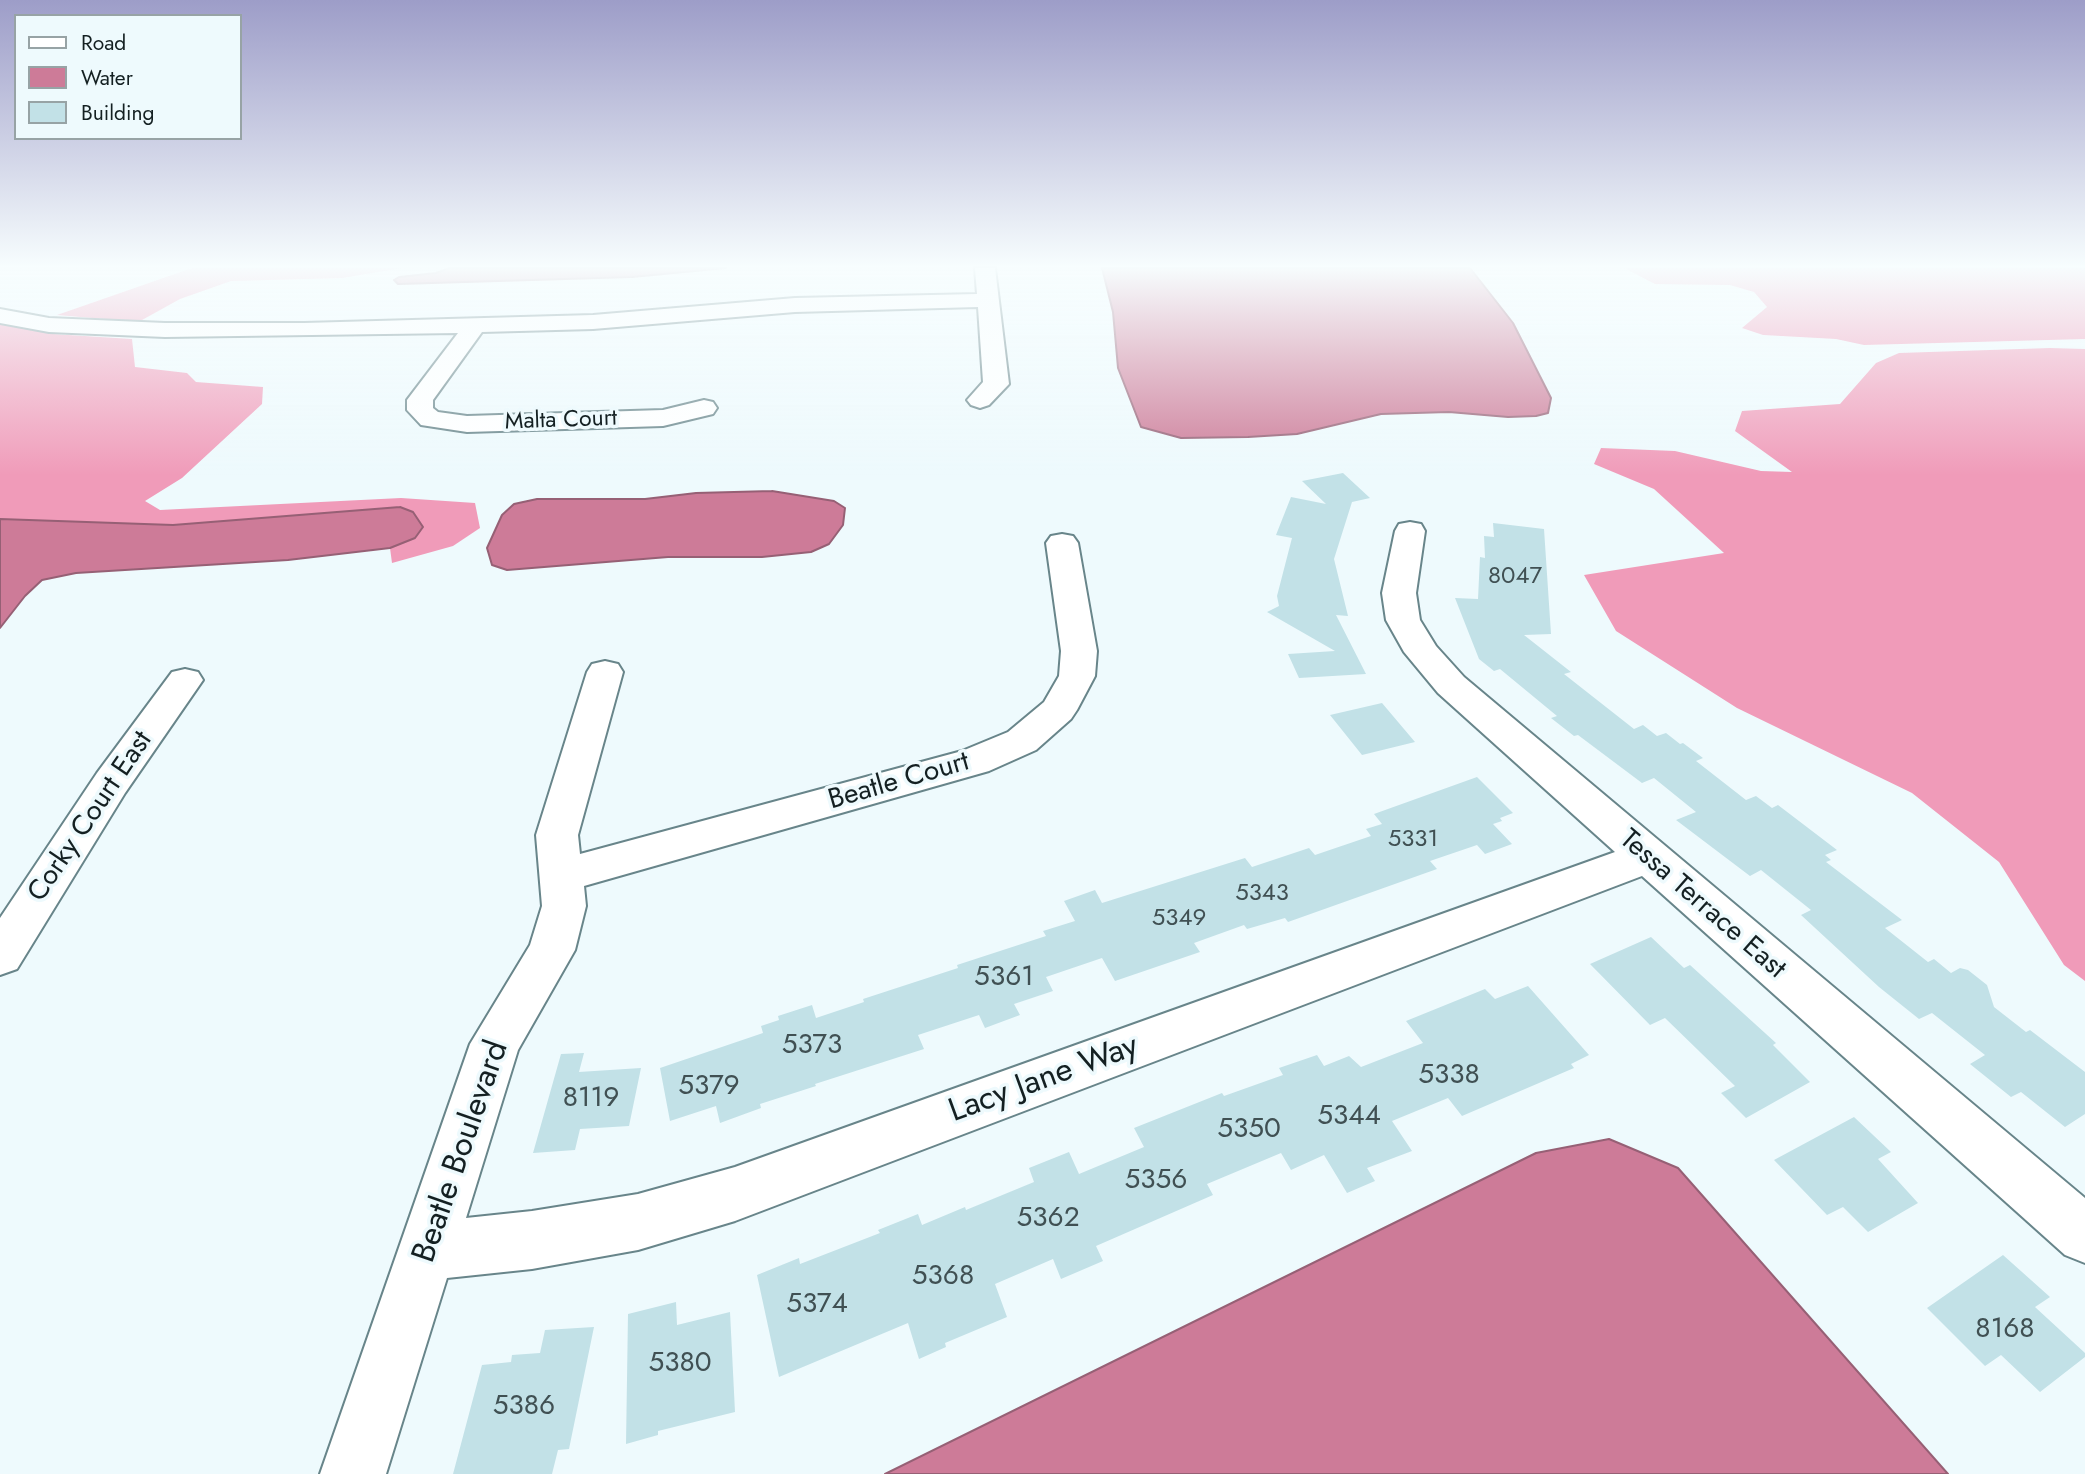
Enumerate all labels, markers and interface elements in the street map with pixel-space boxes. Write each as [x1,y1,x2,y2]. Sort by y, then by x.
legend [14,14,242,140]
text: Road [81,28,126,58]
text: Water [81,63,133,93]
text: Building [81,98,154,128]
street label: Malta Court [504,405,618,437]
house number: 8047 [1488,563,1542,591]
street label: Corky Court East [22,725,160,909]
street label: Beatle Court [825,746,973,818]
street label: Tessa Terrace East [1612,824,1792,986]
house number: 5331 [1388,826,1438,854]
house number: 5343 [1235,880,1289,908]
house number: 5349 [1152,905,1206,933]
house number: 5361 [974,961,1034,995]
street label: Lacy Jane Way [944,1027,1144,1133]
house number: 5373 [782,1029,842,1063]
street label: Beatle Boulevard [406,1036,518,1268]
house number: 5338 [1418,1059,1480,1093]
house number: 5379 [678,1070,740,1104]
house number: 8119 [563,1082,619,1116]
house number: 5344 [1317,1100,1381,1134]
house number: 5350 [1217,1113,1281,1147]
house number: 5356 [1125,1164,1187,1198]
house number: 5362 [1016,1202,1080,1236]
house number: 5368 [912,1260,974,1294]
house number: 5374 [786,1288,848,1322]
house number: 8168 [1975,1313,2035,1347]
house number: 5380 [648,1347,712,1381]
house number: 5386 [493,1390,555,1424]

